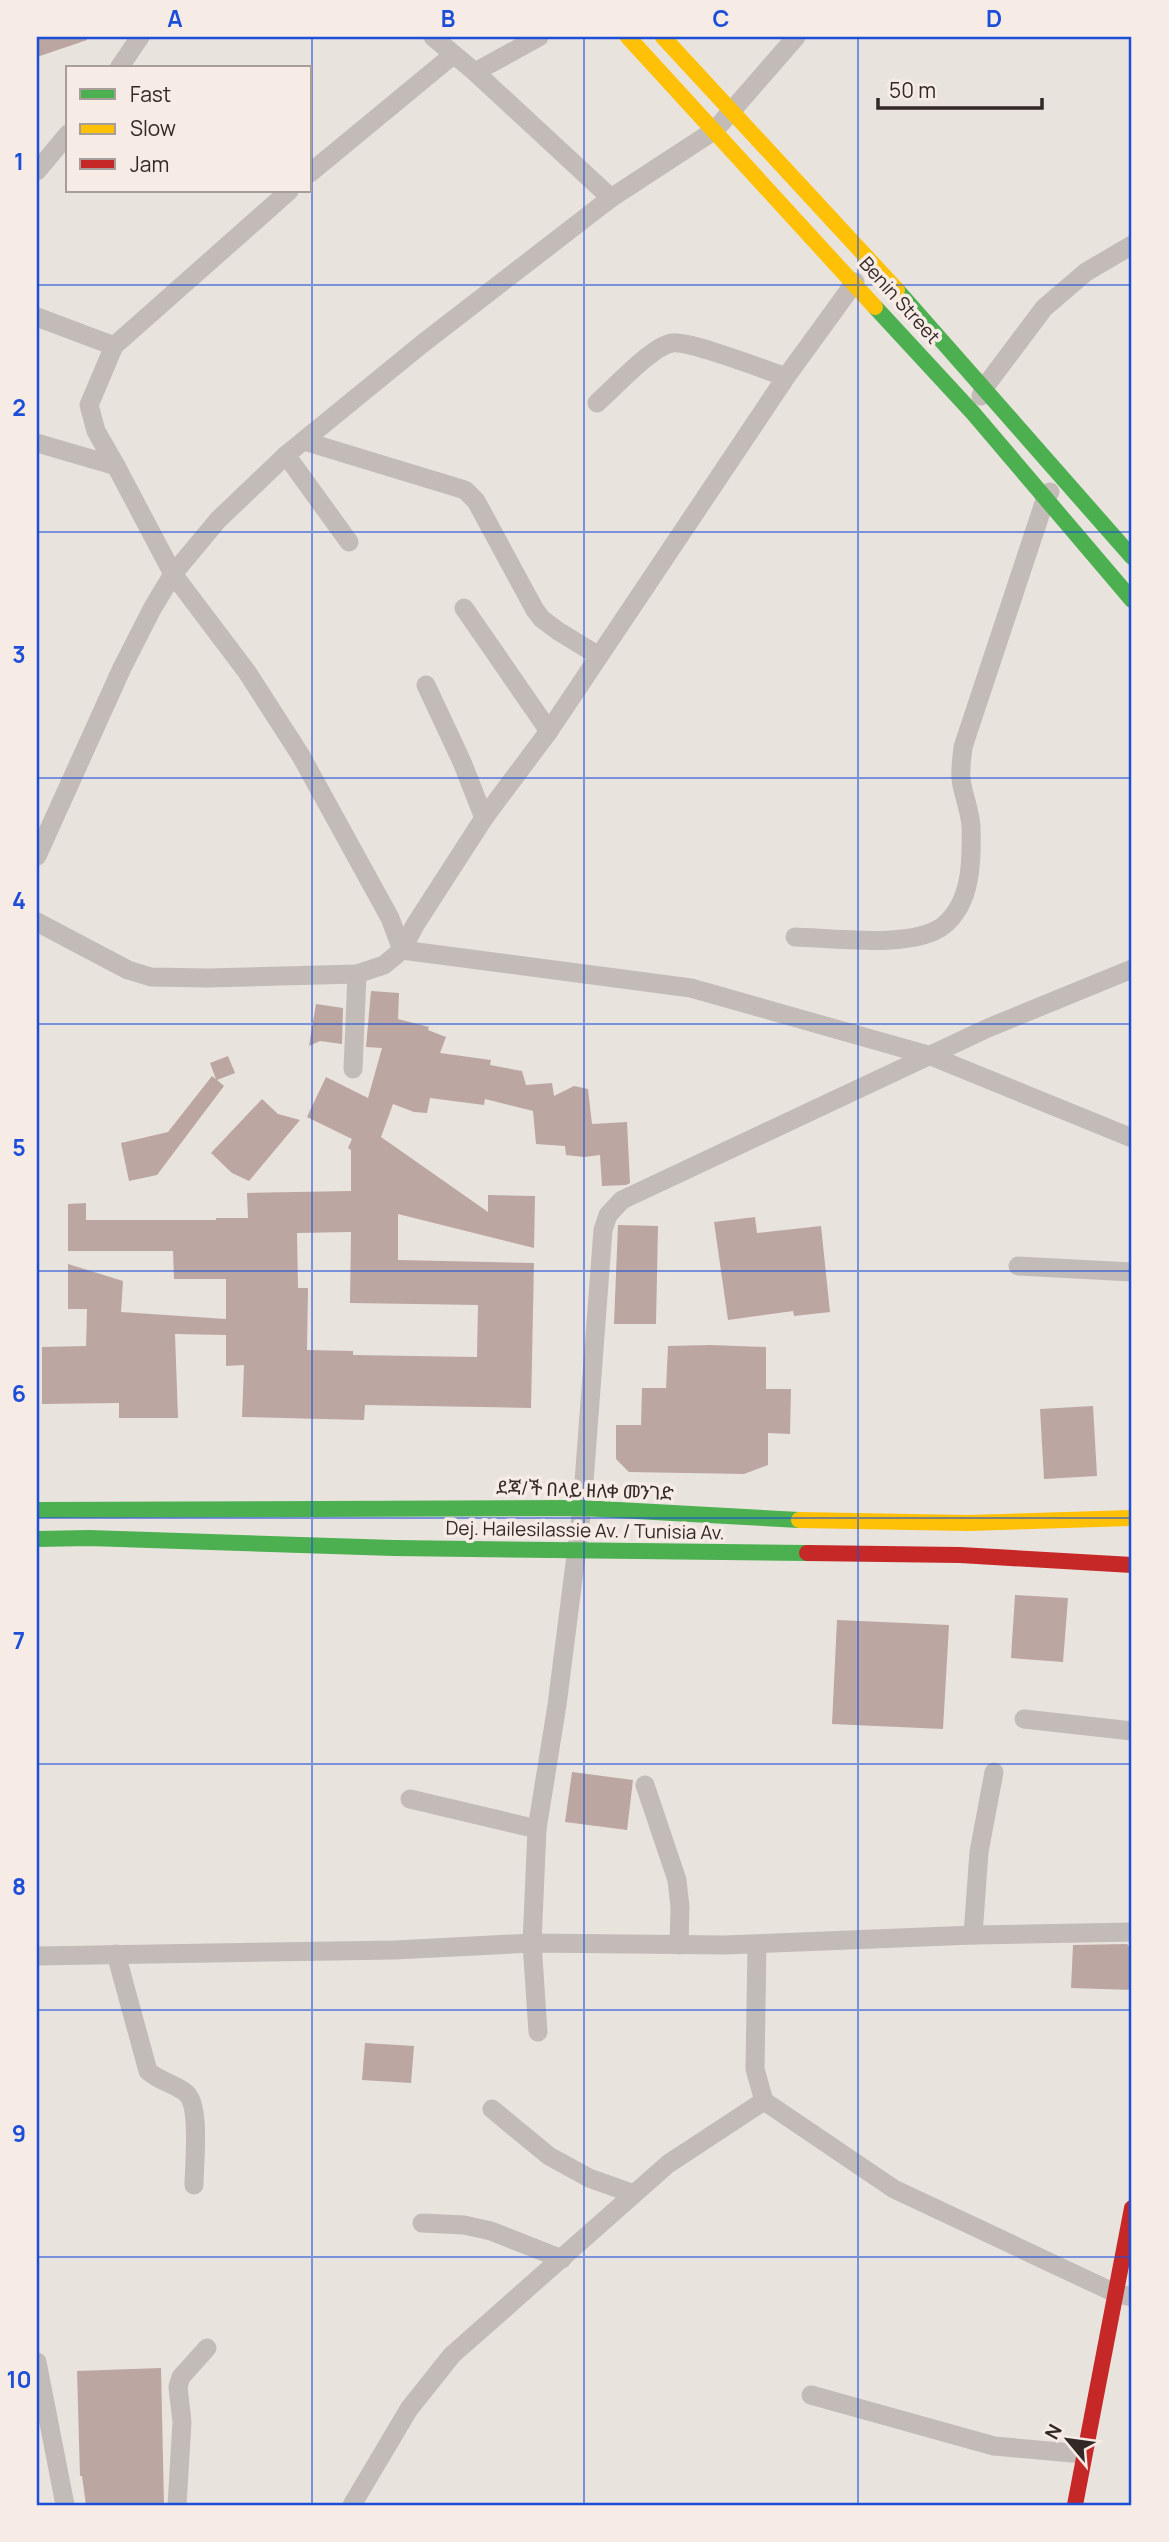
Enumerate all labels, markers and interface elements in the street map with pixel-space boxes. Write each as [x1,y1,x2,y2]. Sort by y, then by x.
text: A [167,2,183,34]
text: B [441,2,455,34]
text: C [713,2,730,34]
text: D [986,2,1002,34]
legend [66,66,312,192]
scale bar [878,66,1043,110]
text: 50 m [889,76,936,104]
text: Fast [130,80,171,108]
text: Slow [130,114,176,142]
text: 1 [14,145,24,177]
text: Jam [130,150,169,178]
street label: Benin Street [854,251,946,349]
text: 2 [12,391,26,423]
text: 3 [12,638,26,670]
text: 4 [12,884,26,916]
text: 5 [12,1131,26,1163]
text: 6 [12,1377,26,1409]
street label: ደጃ/ች በላይ ዘለቀ መንገድ [496,1474,675,1506]
street label: Dej. Hailesilassie Av. / Tunisia Av. [445,1515,725,1545]
text: 7 [13,1624,25,1656]
text: 8 [12,1870,26,1902]
text: 9 [12,2117,26,2149]
text: 10 [6,2363,32,2395]
north arrow [1032,2406,1102,2476]
text: N [1038,2419,1068,2444]

